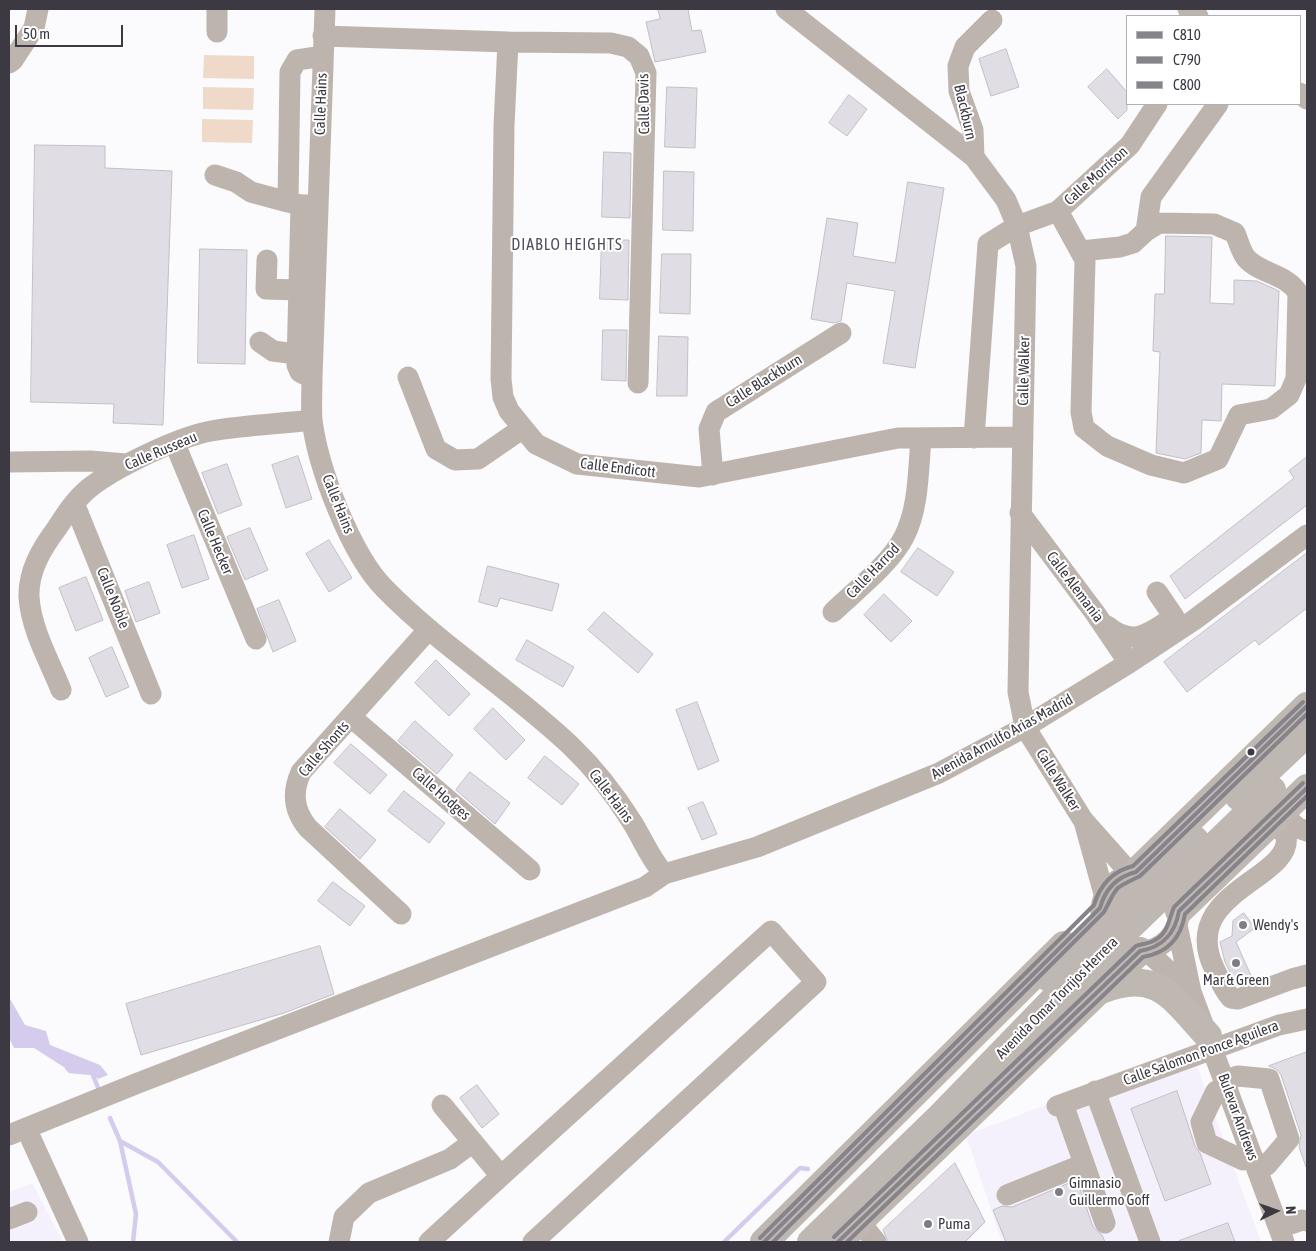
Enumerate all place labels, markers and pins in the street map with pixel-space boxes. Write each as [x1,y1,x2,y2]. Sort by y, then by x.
unlabelled marker [1246,747,1256,757]
place label: Wendy's [1253,916,1299,934]
marker: Wendy's [1237,919,1249,931]
marker: Mar & Green [1230,957,1242,969]
place label: Mar & Green [1203,971,1269,989]
place label: Gimnasio Guillermo Goff [1069,1174,1150,1209]
marker: Gimnasio Guillermo Goff [1053,1186,1065,1198]
place label: Puma [938,1215,970,1233]
marker: Puma [922,1218,934,1230]

